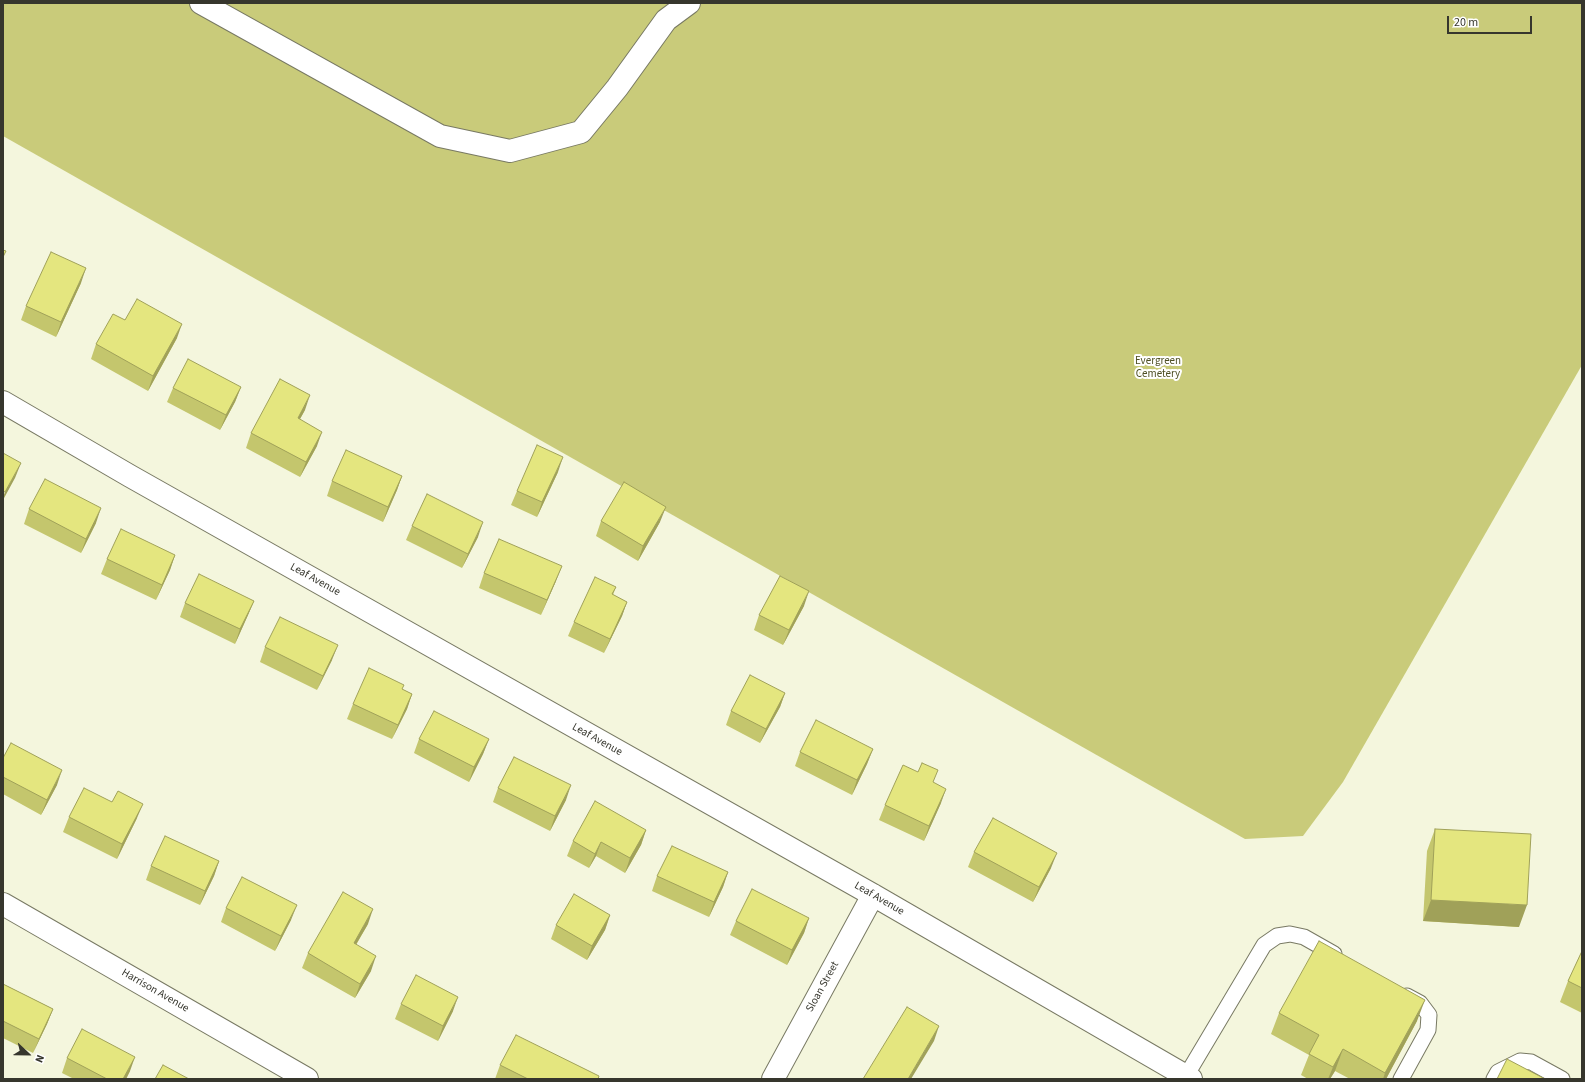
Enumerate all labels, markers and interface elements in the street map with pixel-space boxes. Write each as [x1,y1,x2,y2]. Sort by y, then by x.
scale bar [1449,8,1534,34]
text: 20 m [1454,14,1478,31]
park label: Evergreen Cemetery [1135,355,1181,381]
street label: Leaf Avenue [288,561,342,599]
street label: Leaf Avenue [570,721,624,759]
street label: Leaf Avenue [852,879,906,919]
street label: Sloan Street [804,959,842,1015]
street label: Harrison Avenue [119,966,191,1016]
north arrow [8,1034,48,1074]
text: N [31,1052,48,1065]

